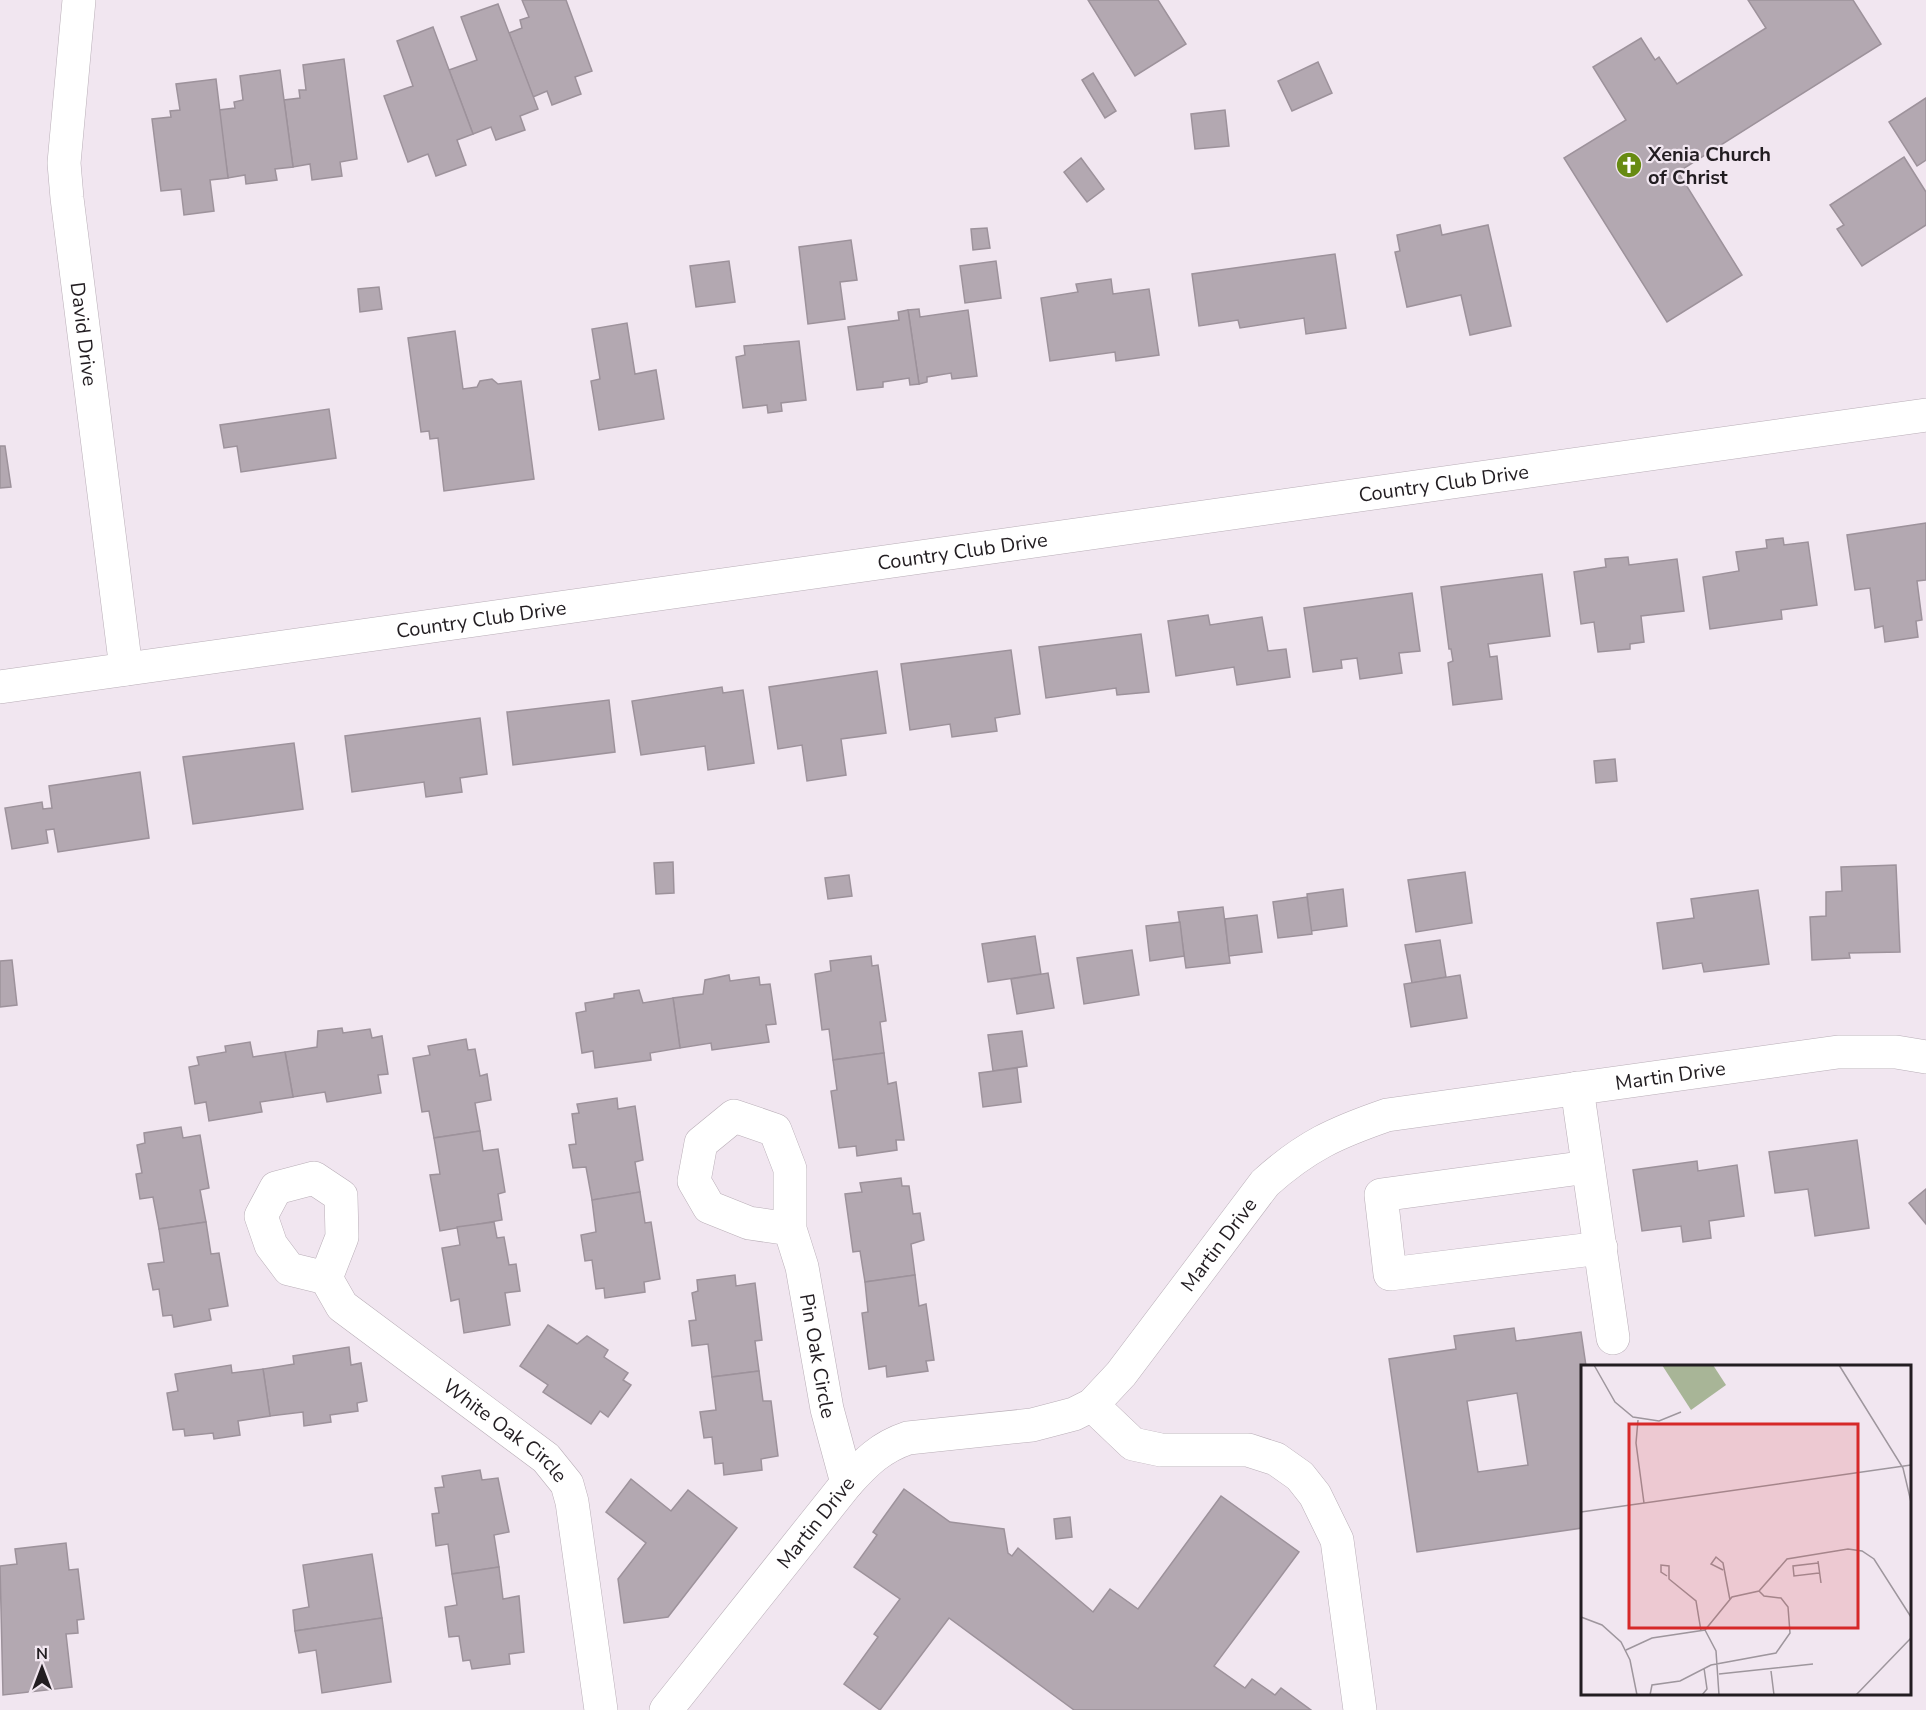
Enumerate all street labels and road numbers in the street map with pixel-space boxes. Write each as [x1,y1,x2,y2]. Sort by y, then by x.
street label: David Drive [64,281,103,388]
street label: Country Club Drive [1357,458,1531,509]
street label: Country Club Drive [876,526,1049,577]
street label: Country Club Drive [394,594,568,645]
street label: Martin Drive [1614,1055,1727,1097]
street label: Martin Drive [1175,1192,1263,1297]
street label: Pin Oak Circle [793,1292,842,1421]
street label: White Oak Circle [437,1373,573,1488]
street label: Martin Drive [771,1471,861,1574]

